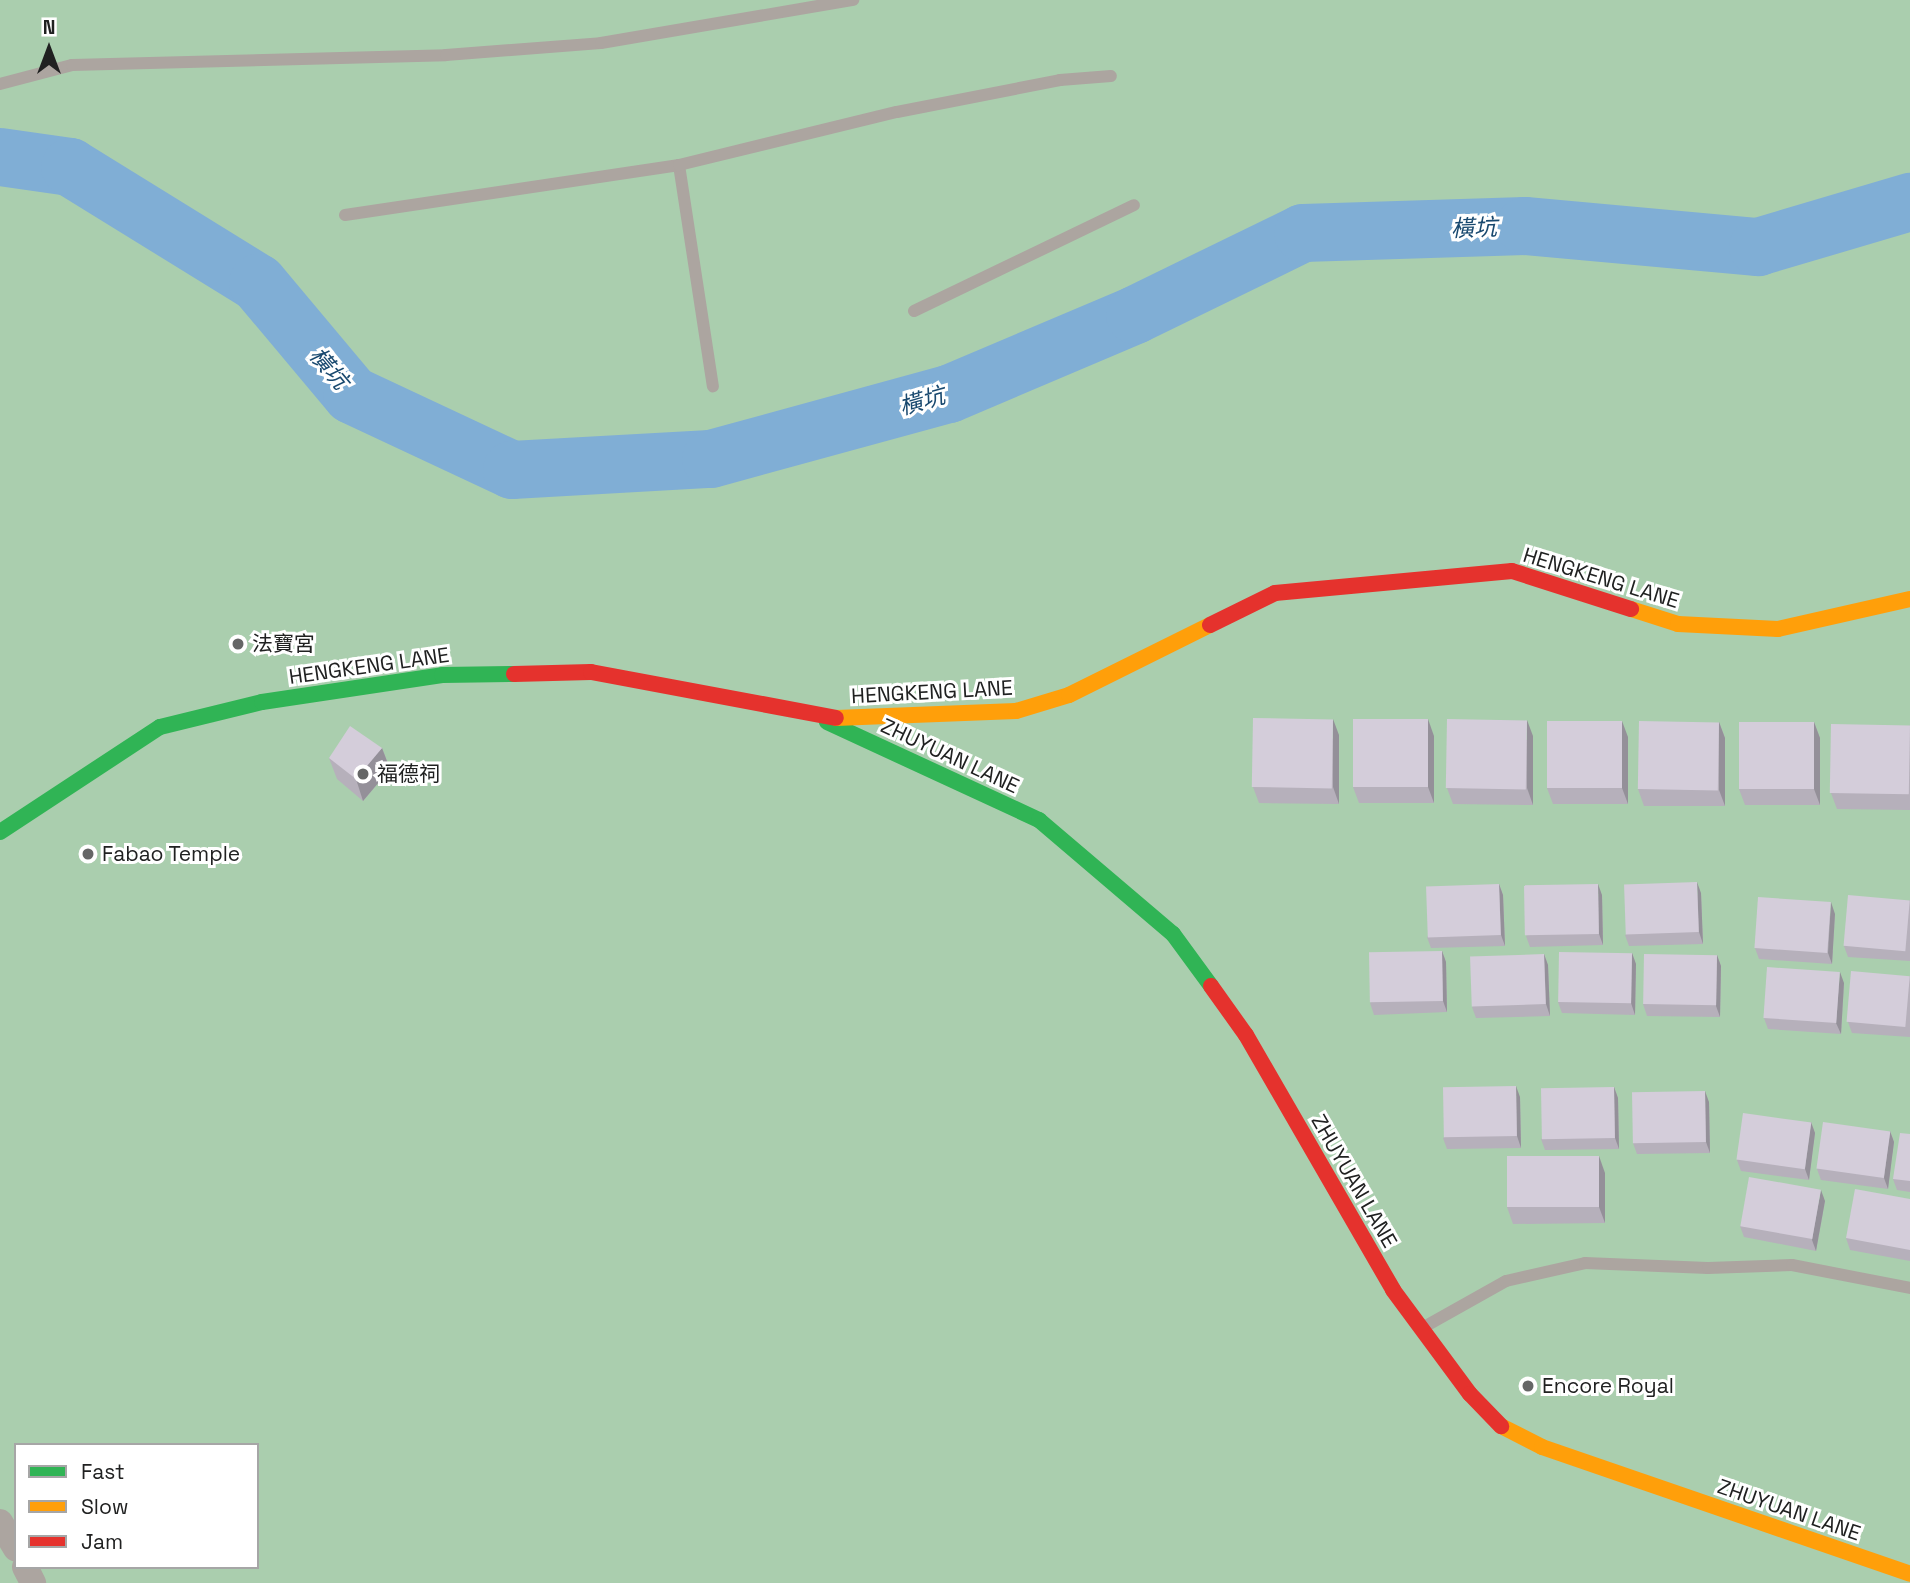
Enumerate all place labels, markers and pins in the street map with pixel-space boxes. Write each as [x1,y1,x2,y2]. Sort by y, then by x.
place label: 法寶宮 [252,631,315,657]
marker: 法寶宮 [230,636,246,652]
place label: 福德祠 [377,761,440,787]
marker: 福德祠 [355,766,371,782]
place label: Fabao Temple [102,841,241,867]
marker: Fabao Temple [80,846,96,862]
place label: Encore Royal [1542,1373,1674,1399]
marker: Encore Royal [1520,1378,1536,1394]

